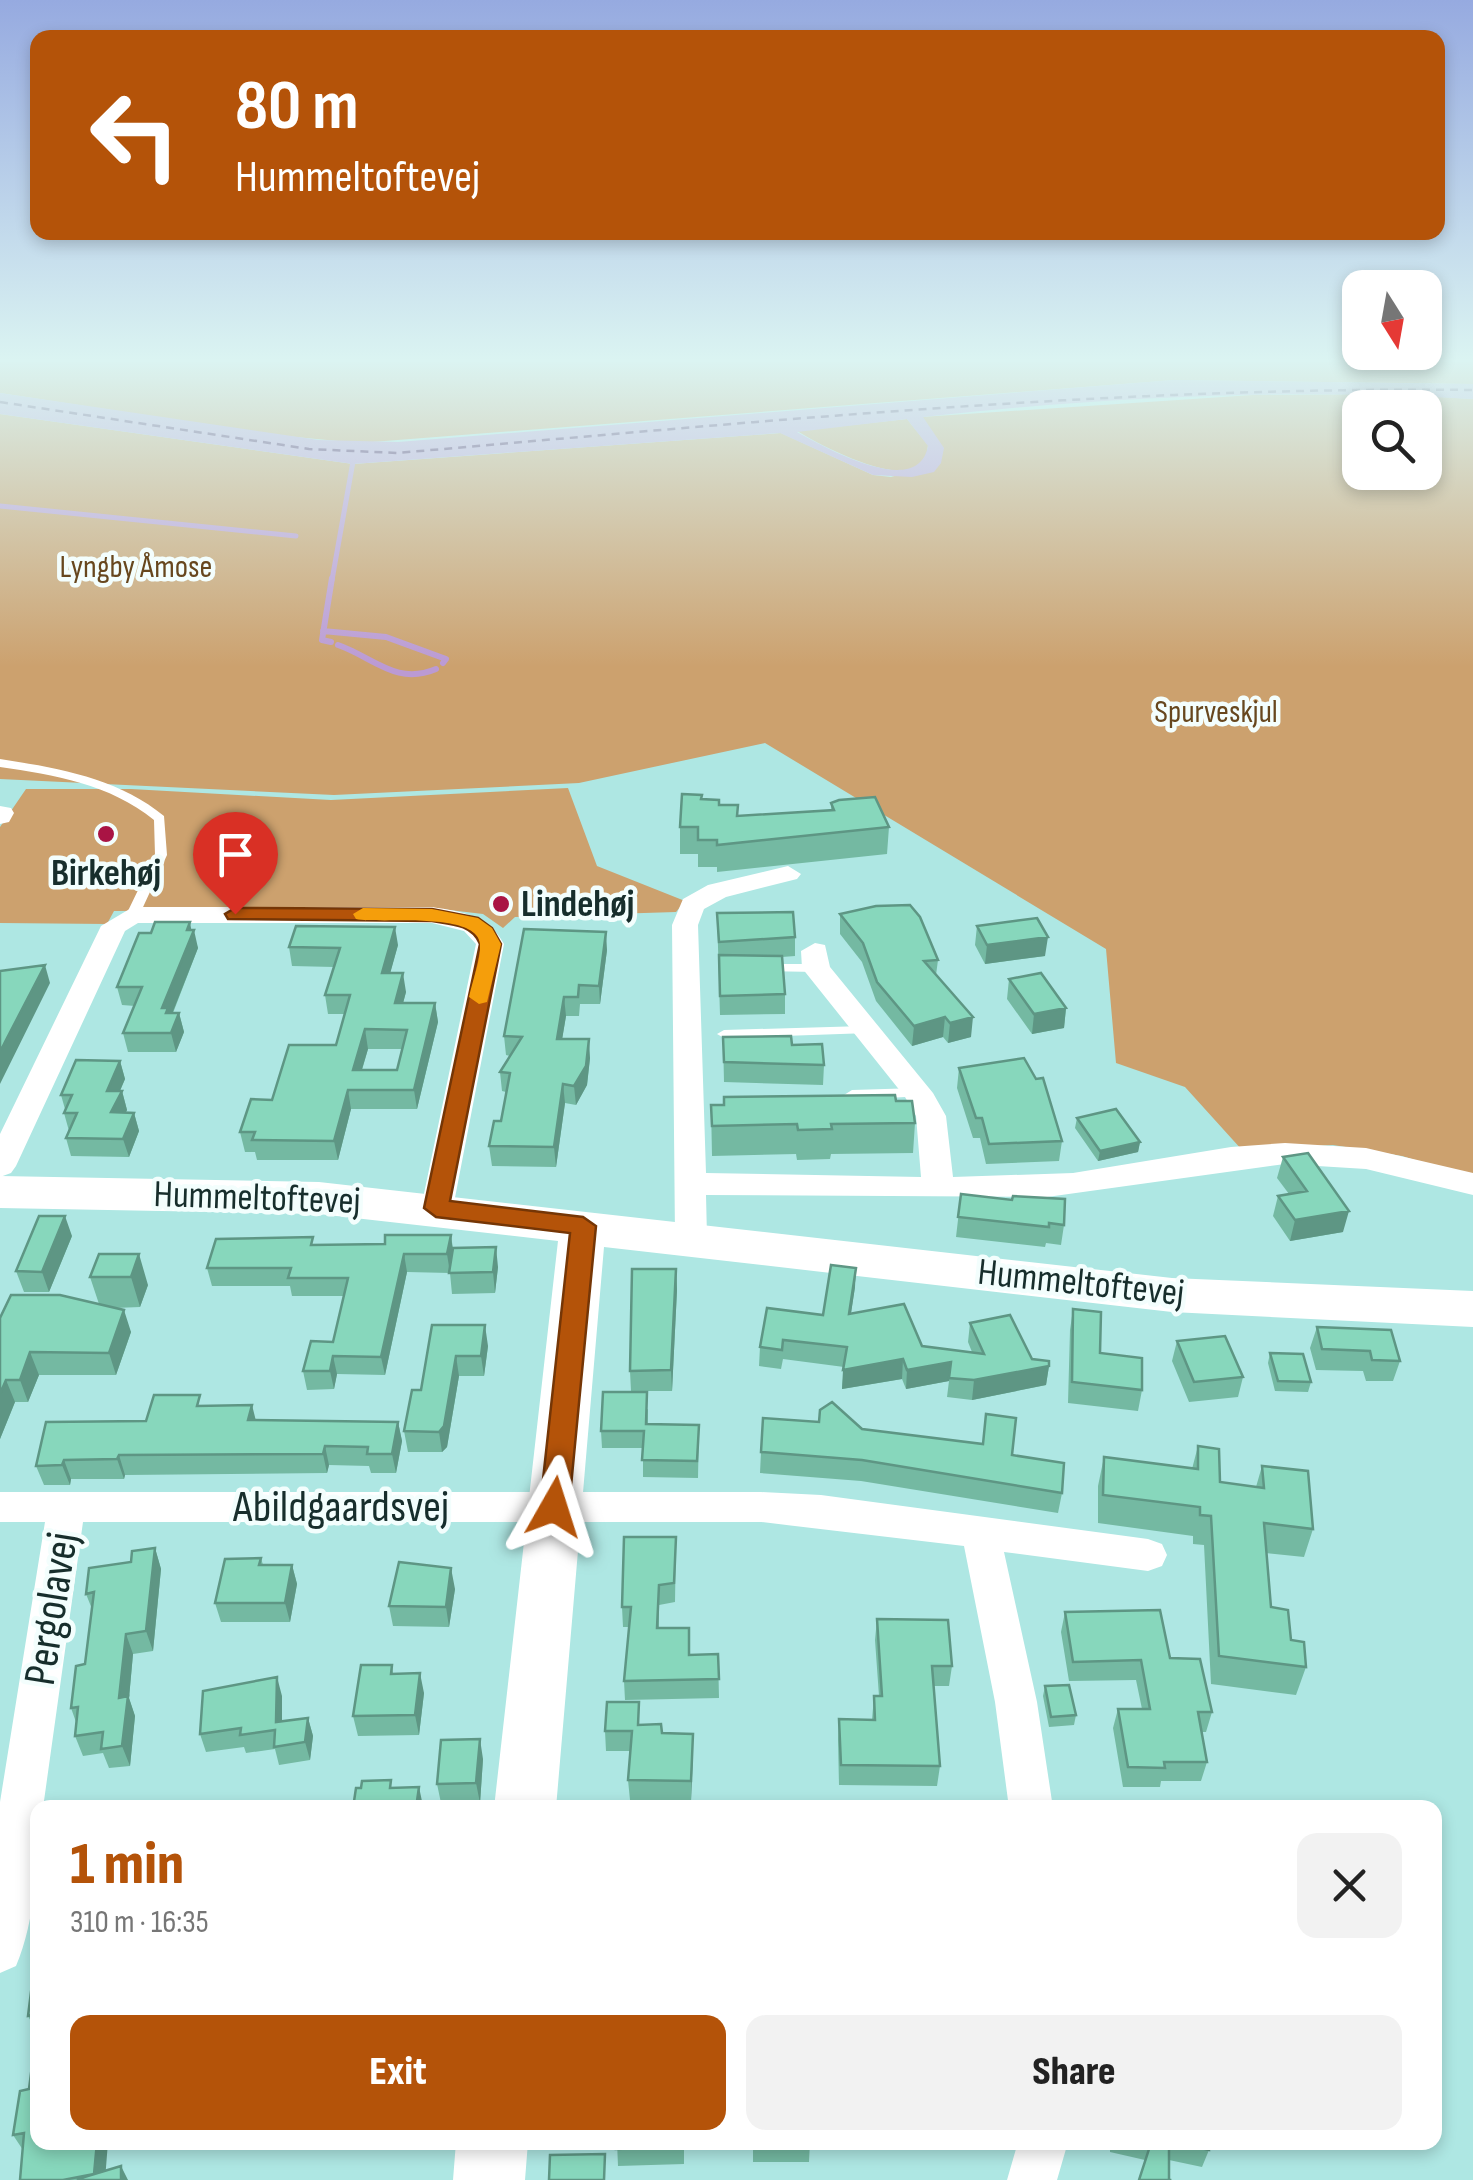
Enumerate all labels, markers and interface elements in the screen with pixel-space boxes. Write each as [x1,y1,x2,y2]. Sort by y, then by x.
text: 80 m [235,65,359,149]
icon: left [70,70,200,200]
text: Hummeltoftevej [235,150,480,205]
north arrow [1342,270,1442,370]
map controls [1342,270,1442,490]
button: search [1342,390,1442,490]
park label: Lyngby Åmose [60,548,212,587]
park label: Spurveskjul [1154,693,1278,732]
pin [193,812,278,915]
marker: Birkehøj [95,823,117,845]
icon: arrive [208,827,263,882]
place label: Birkehøj [51,851,161,896]
place label: Lindehøj [521,882,634,927]
marker: Lindehøj [490,893,512,915]
street label: Hummeltoftevej [153,1172,361,1224]
street label: Hummeltoftevej [976,1250,1186,1316]
position arrow [502,1455,606,1559]
street label: Abildgaardsvej [232,1480,449,1535]
street label: Pergolavej [13,1529,91,1689]
text: 1 min [70,1829,184,1901]
button: close [1297,1833,1402,1938]
text: 310 m · 16:35 [70,1903,209,1942]
button: Exit [70,2015,726,2130]
button: Share [746,2015,1402,2130]

